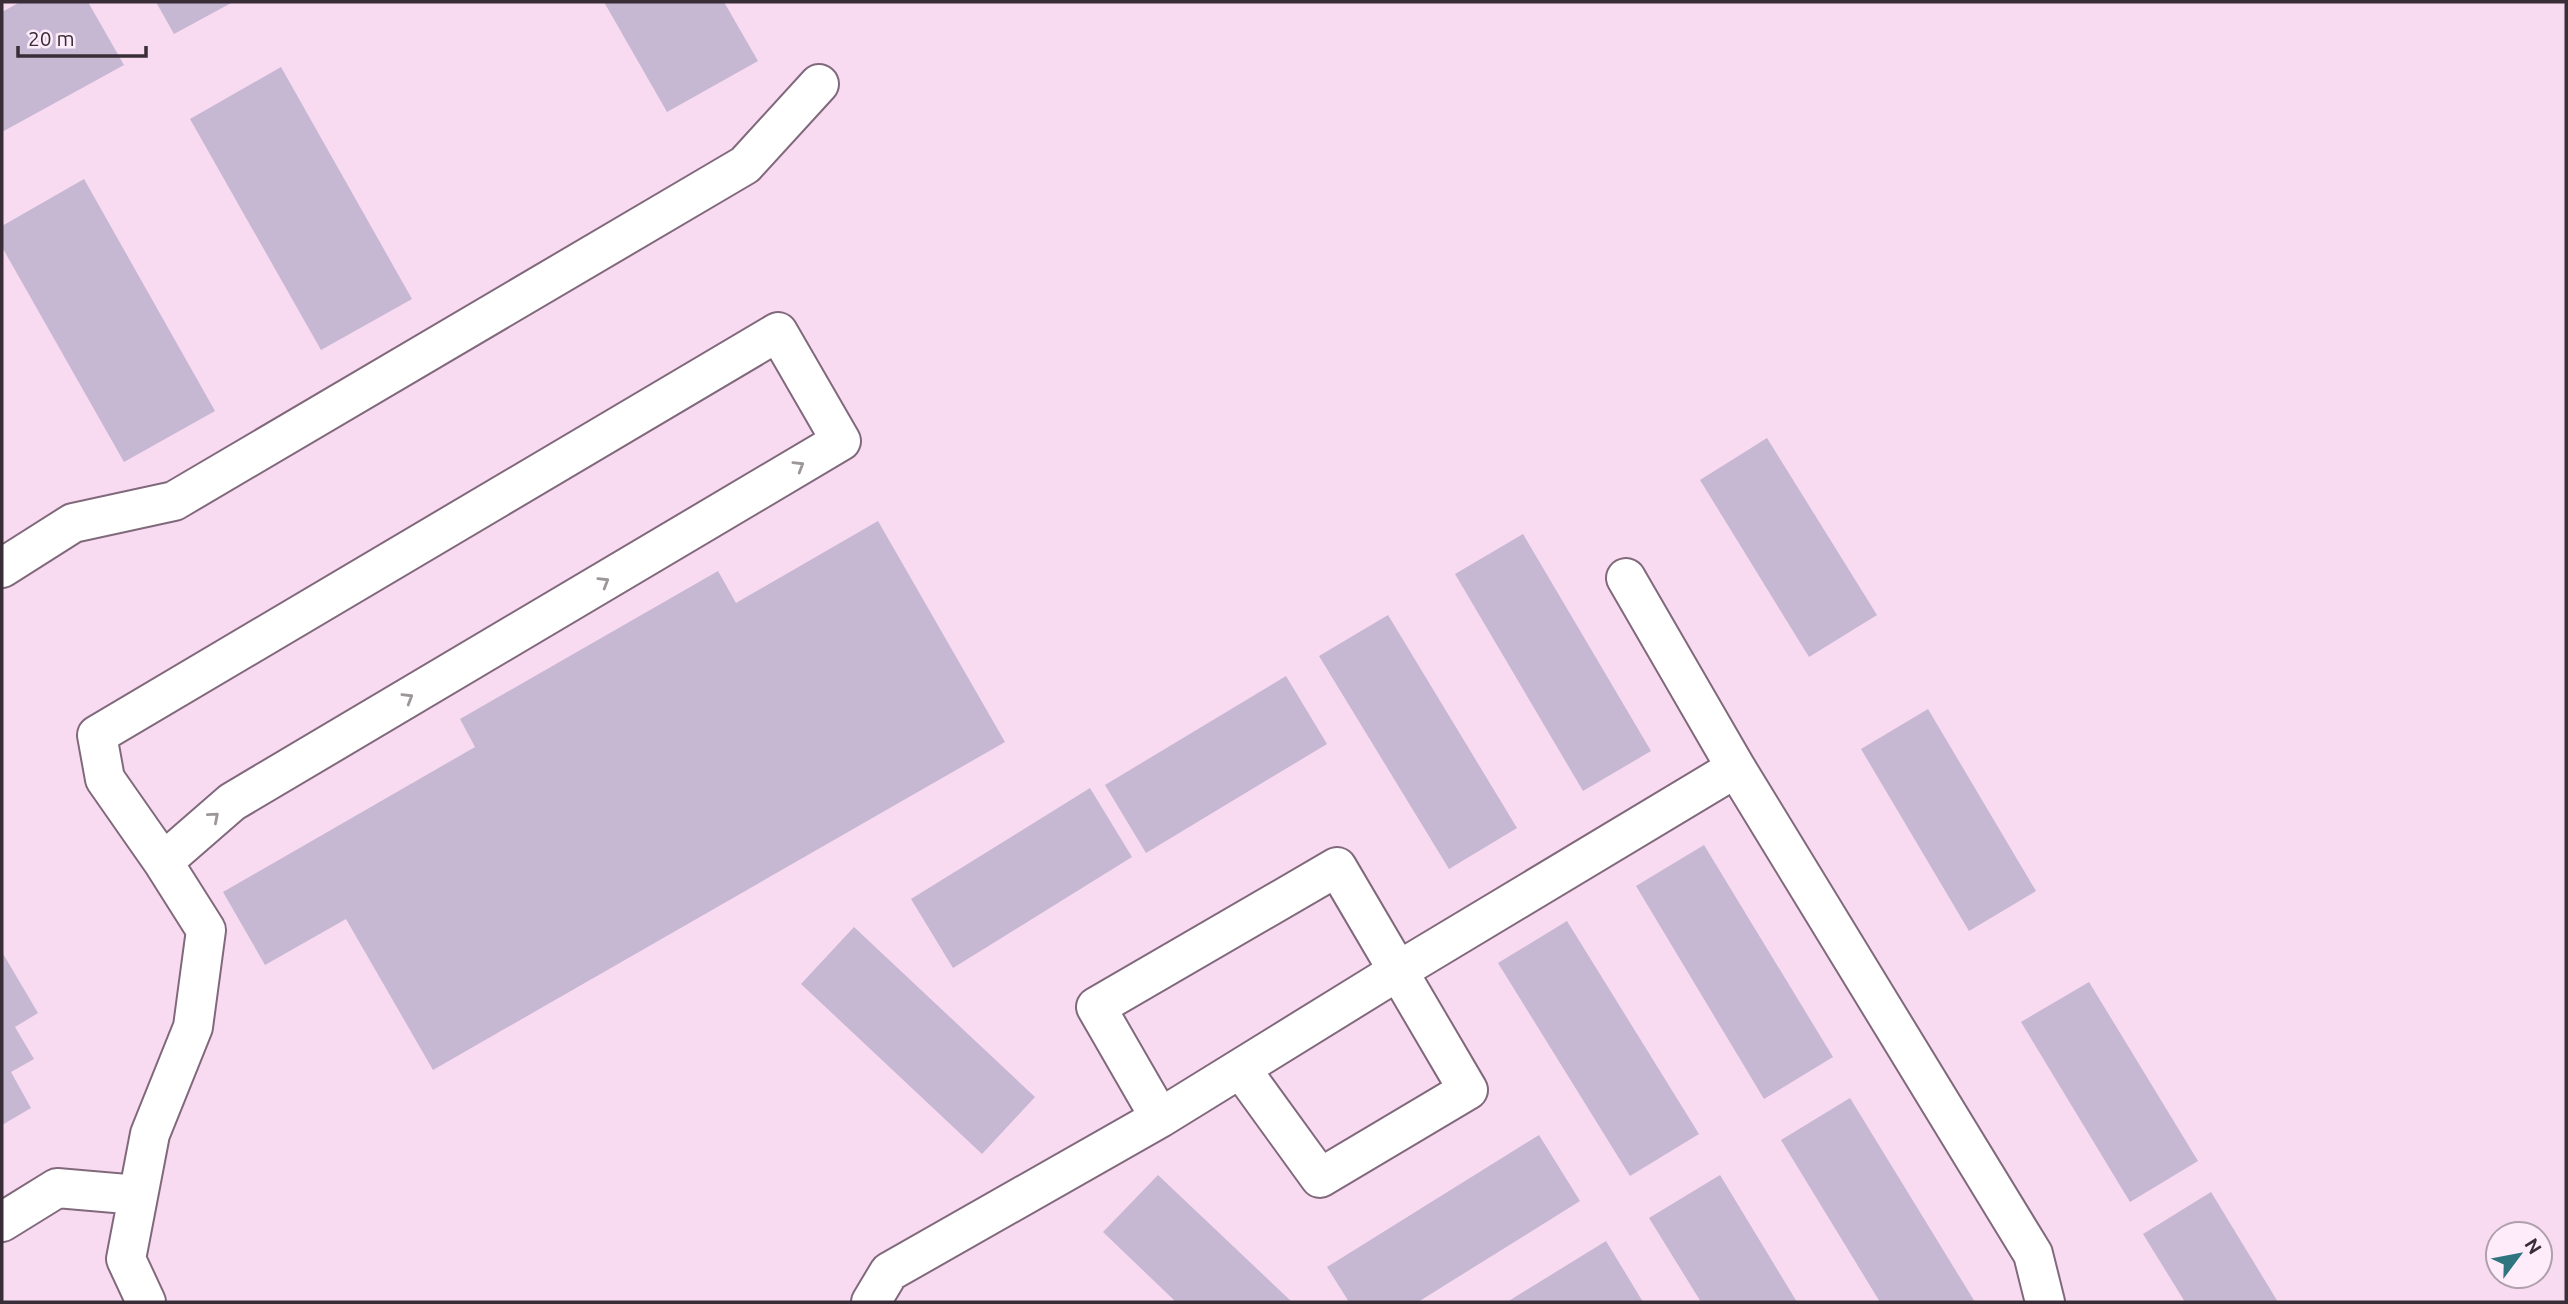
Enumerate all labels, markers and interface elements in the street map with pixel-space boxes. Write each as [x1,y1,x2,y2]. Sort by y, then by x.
scale bar [18,14,145,58]
text: 20 m [28,26,75,50]
one-way arrow [792,462,805,475]
one-way arrow [596,577,609,590]
one-way arrow [400,693,413,706]
one-way arrow [206,813,219,825]
north arrow [2484,1220,2554,1290]
text: N [2520,1234,2547,1258]

